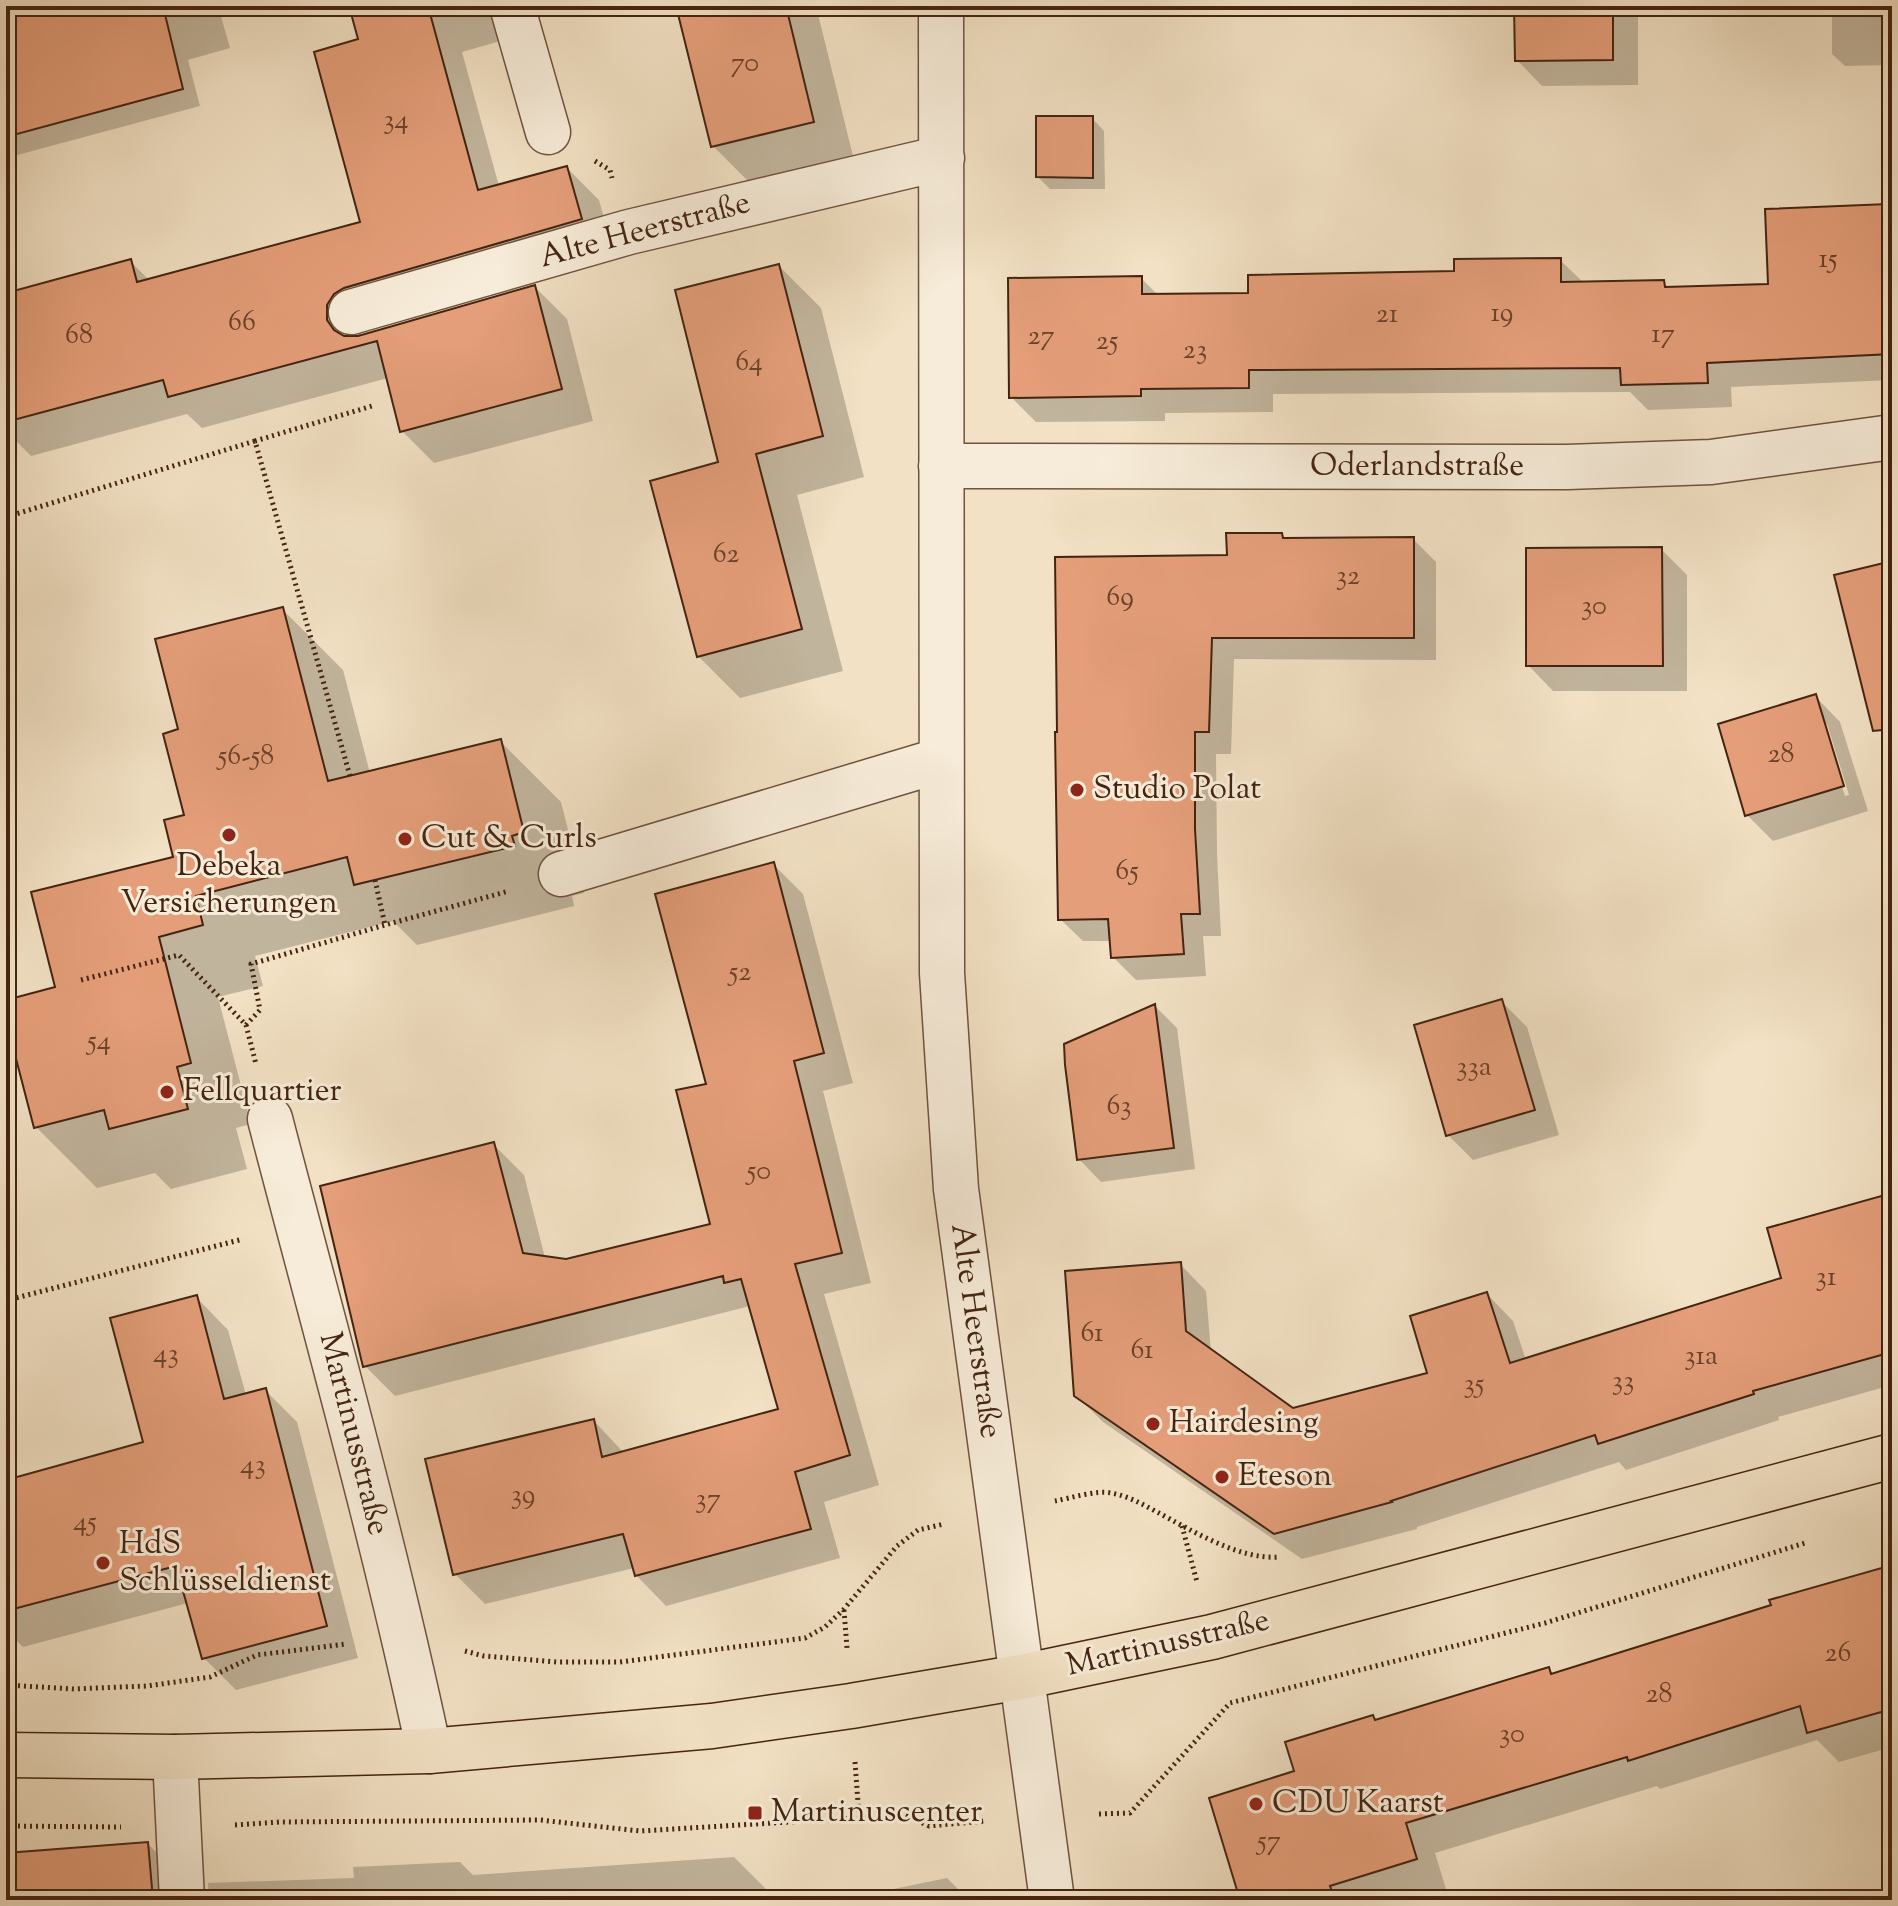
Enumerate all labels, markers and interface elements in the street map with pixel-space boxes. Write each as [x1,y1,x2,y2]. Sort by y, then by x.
house number: 70 [731,44,759,84]
house number: 34 [383,101,409,141]
street label: Alte Heerstraße [535,181,755,281]
house number: 15 [1818,240,1838,280]
house number: 19 [1491,294,1513,334]
house number: 21 [1376,295,1398,335]
house number: 66 [228,303,256,343]
house number: 17 [1651,315,1675,355]
house number: 68 [65,316,93,356]
house number: 27 [1027,317,1055,357]
house number: 25 [1096,322,1119,362]
house number: 23 [1183,331,1207,371]
house number: 64 [735,343,763,383]
street label: Oderlandstraße [1310,444,1524,490]
house number: 62 [713,535,739,575]
house number: 32 [1336,557,1360,597]
house number: 69 [1106,578,1134,618]
house number: 30 [1581,587,1607,627]
house number: 28 [1767,735,1795,775]
house number: 56-58 [216,737,274,777]
place label: Studio Polat [1093,767,1261,813]
marker: Studio Polat [1068,781,1086,799]
place label: Cut & Curls [421,816,597,862]
marker: Debeka Versicherungen [220,826,238,844]
marker: Cut & Curls [396,830,414,848]
place label: Debeka Versicherungen [120,844,338,927]
house number: 65 [1115,852,1139,892]
house number: 52 [727,953,751,993]
house number: 54 [85,1022,111,1062]
house number: 33a [1456,1048,1492,1088]
place label: Fellquartier [183,1069,342,1115]
marker: Fellquartier [158,1083,176,1101]
house number: 63 [1106,1087,1132,1127]
house number: 50 [745,1152,771,1192]
street label: Alte Heerstraße [937,1221,1013,1441]
house number: 31 [1816,1258,1836,1298]
house number: 61 [1080,1314,1104,1354]
street label: Martinusstraße [306,1328,400,1540]
house number: 61 [1130,1331,1154,1371]
house number: 43 [153,1335,179,1375]
house number: 31a [1684,1337,1718,1377]
house number: 33 [1612,1362,1634,1402]
house number: 35 [1464,1365,1485,1405]
place label: Hairdesing [1169,1401,1319,1447]
marker: Hairdesing [1144,1415,1162,1433]
house number: 43 [240,1446,266,1486]
place label: Eteson [1238,1454,1332,1500]
marker: Eteson [1213,1468,1231,1486]
house number: 39 [511,1476,535,1516]
house number: 37 [695,1480,721,1520]
house number: 45 [73,1503,97,1543]
place label: HdS Schlüsseldienst [119,1522,331,1605]
marker: HdS Schlüsseldienst [94,1554,112,1572]
street label: Martinusstraße [1062,1598,1274,1690]
house number: 26 [1824,1634,1852,1674]
house number: 28 [1645,1675,1673,1715]
house number: 30 [1499,1715,1525,1755]
place label: CDU Kaarst [1272,1781,1444,1827]
place label: Martinuscenter [771,1790,982,1836]
marker: CDU Kaarst [1247,1795,1265,1813]
marker: Martinuscenter [746,1804,764,1822]
house number: 57 [1255,1822,1281,1862]

